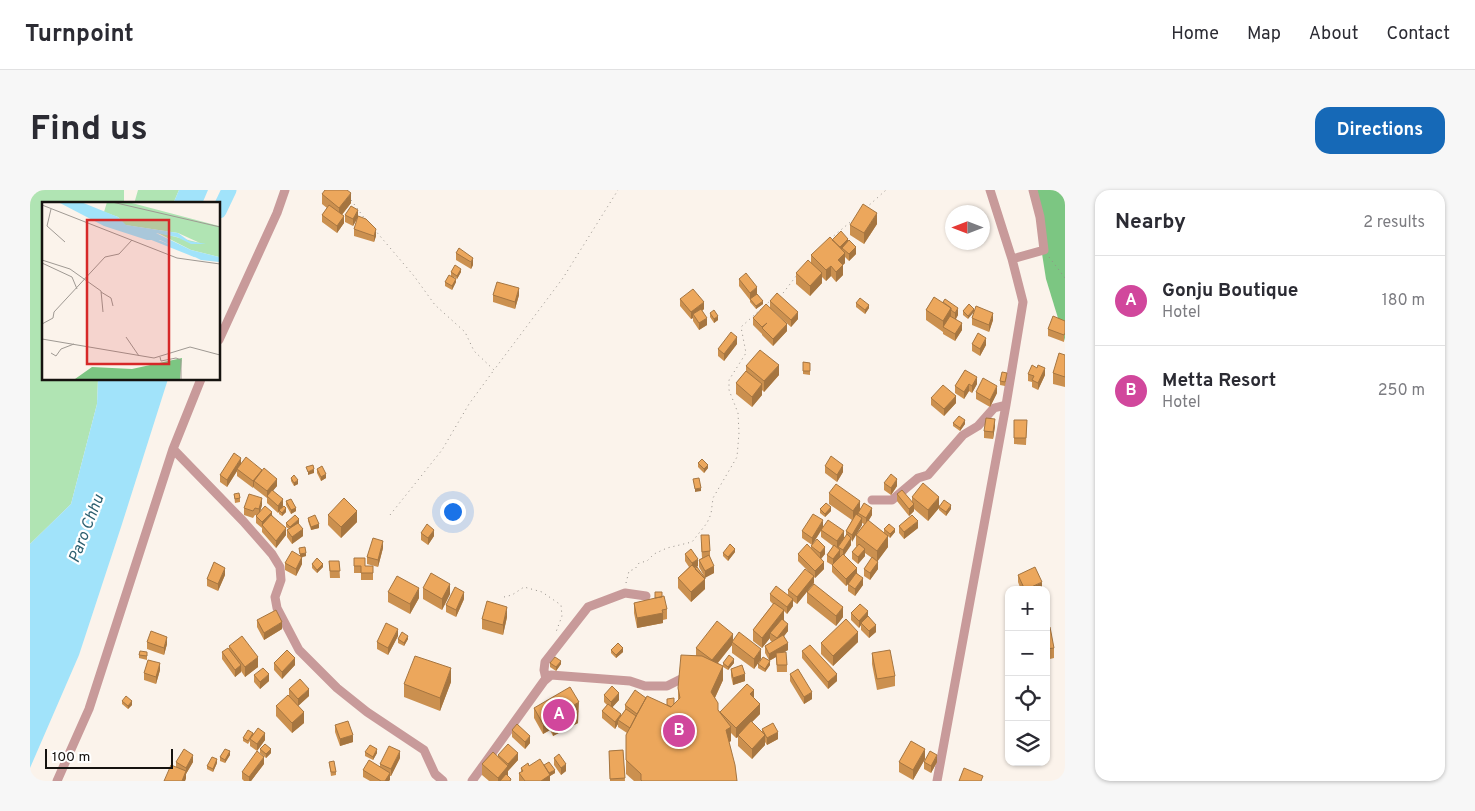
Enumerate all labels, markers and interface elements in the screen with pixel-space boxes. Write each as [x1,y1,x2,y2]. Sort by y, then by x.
text: Turnpoint [25,20,134,50]
text: Home [1171,23,1219,46]
text: Map [1247,23,1281,46]
text: About [1309,23,1358,46]
text: Contact [1386,23,1450,46]
button: Directions [1315,107,1445,154]
text: Find us [30,108,148,152]
inset map [42,202,220,380]
north arrow [945,205,990,250]
text: Nearby [1115,209,1186,236]
text: 2 results [1363,213,1425,233]
text: Gonju Boutique [1162,279,1298,303]
text: A [1125,291,1137,311]
text: 180 m [1382,291,1425,311]
text: Hotel [1162,303,1201,323]
text: Metta Resort [1162,369,1276,393]
text: B [1125,381,1137,401]
text: 250 m [1378,381,1425,401]
text: Hotel [1162,393,1201,413]
water label: Paro Chhu [65,492,109,566]
your location [440,499,466,525]
map controls [1005,586,1050,766]
button: + [1005,586,1050,631]
button: − [1005,631,1050,676]
button: locate [1005,676,1050,721]
pin: A [543,696,575,734]
pin: B [663,712,695,750]
button: layers [1005,721,1050,766]
scale bar [45,746,172,769]
text: 100 m [52,749,90,766]

